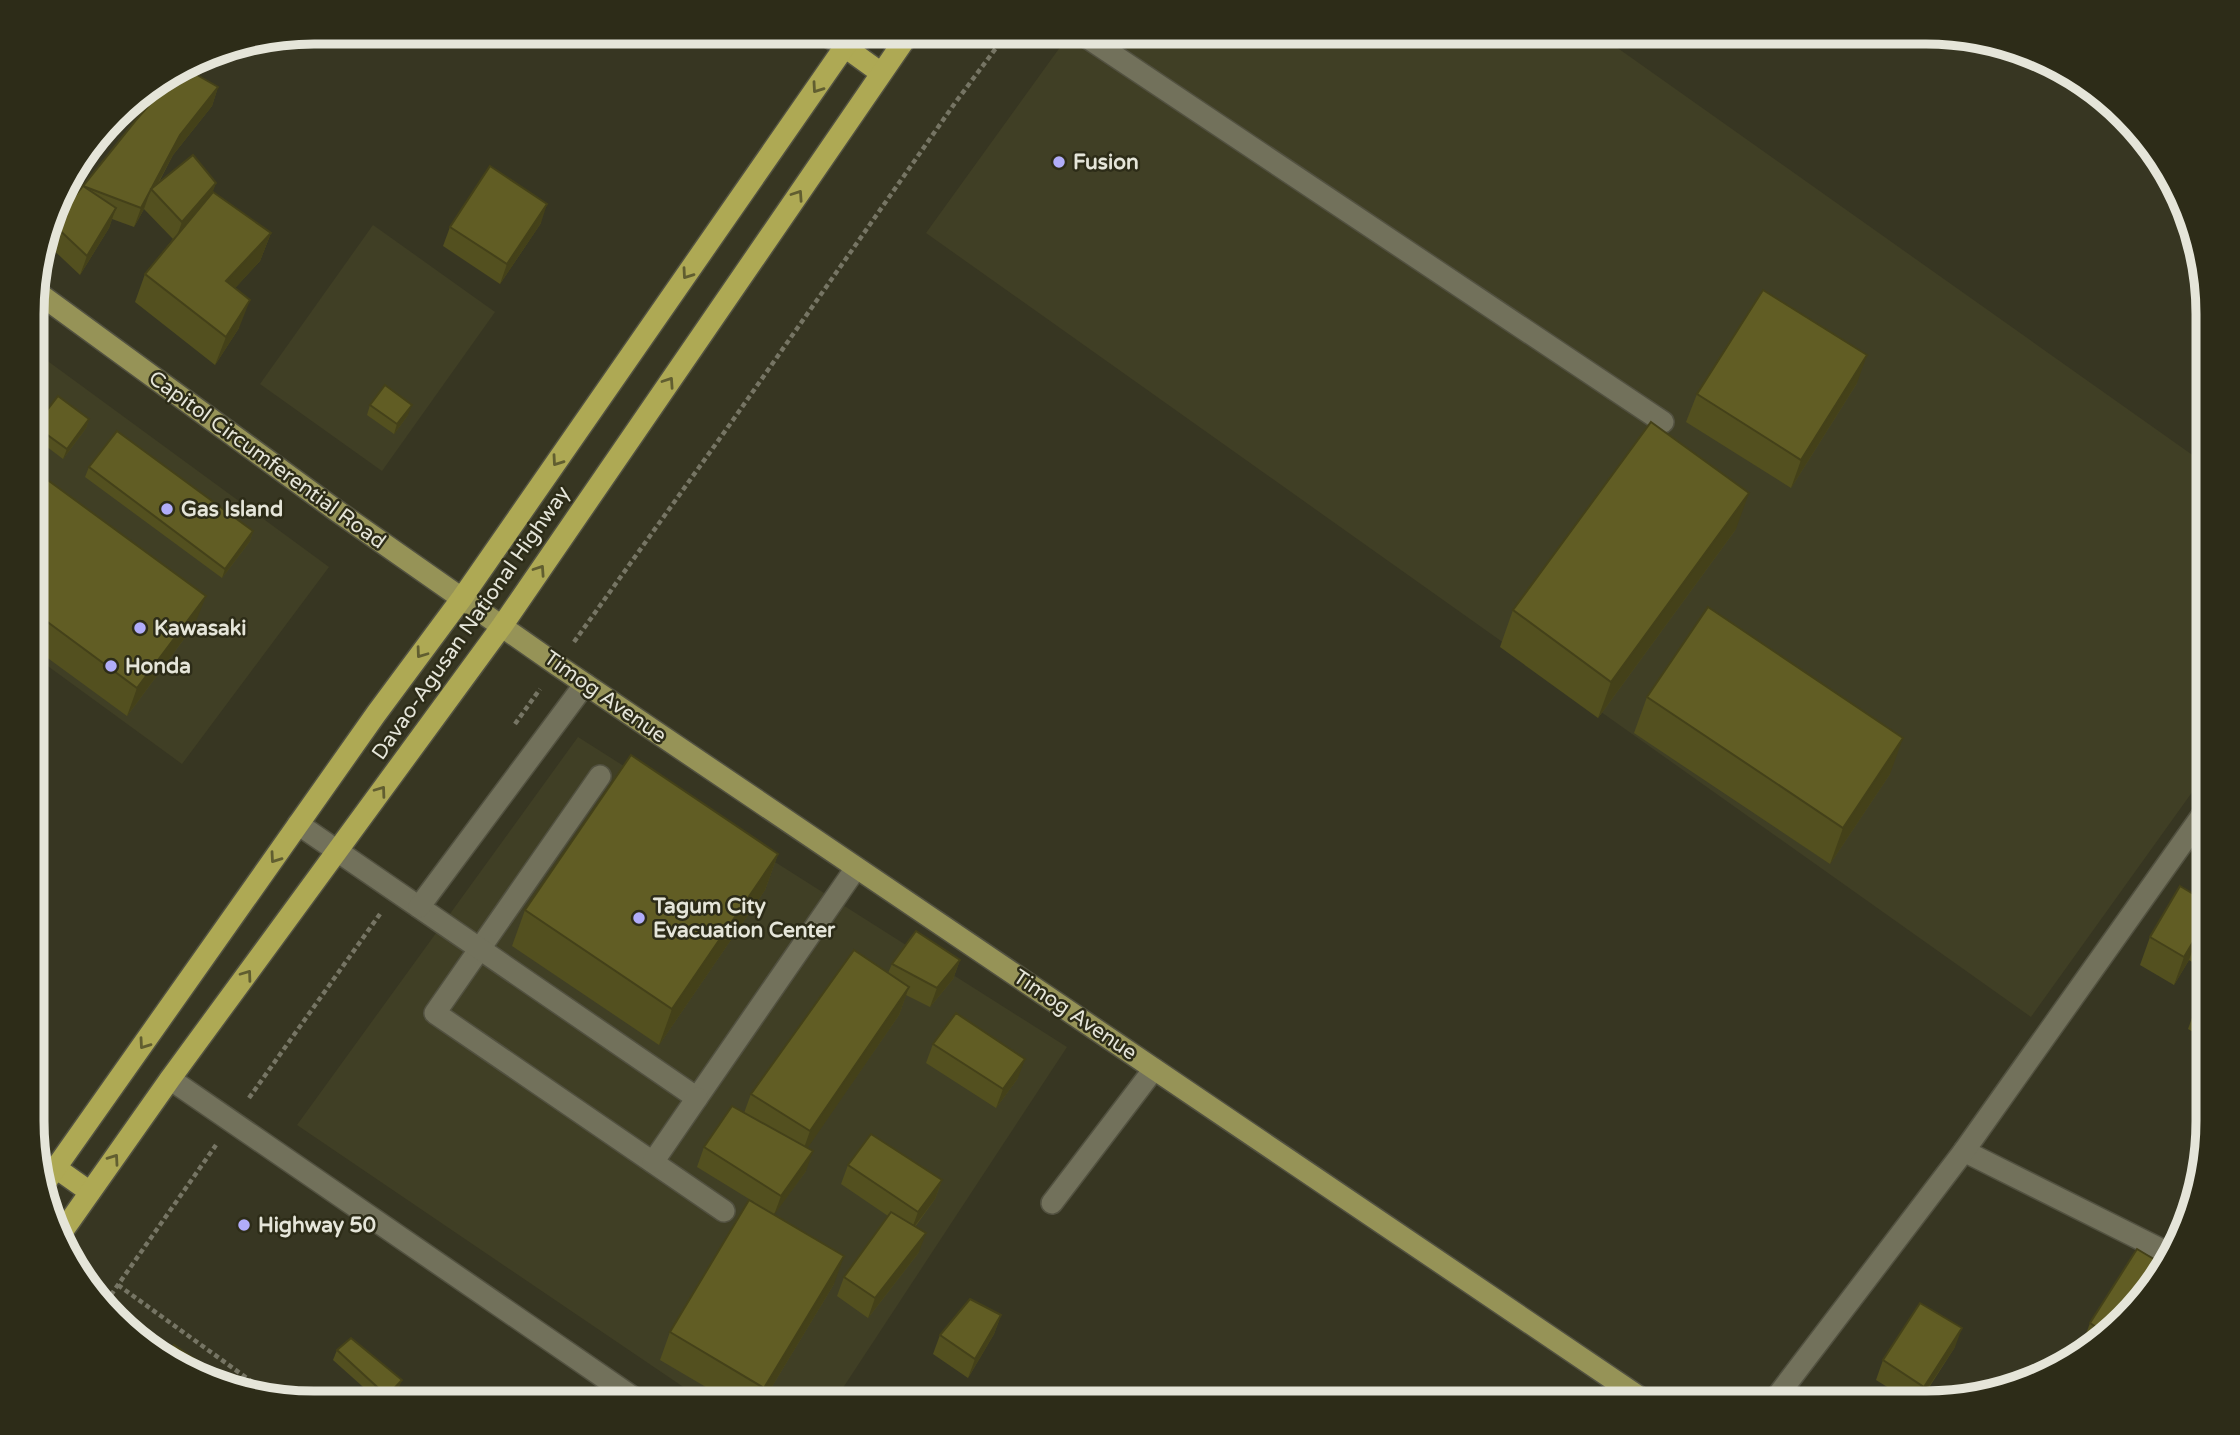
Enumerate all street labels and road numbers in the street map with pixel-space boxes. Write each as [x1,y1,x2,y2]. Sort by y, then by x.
street label: Capitol Circumferential Road [144,366,390,554]
street label: Davao-Agusan National Highway [367,481,575,765]
street label: Timog Avenue [539,646,671,749]
street label: Timog Avenue [1008,964,1142,1066]

